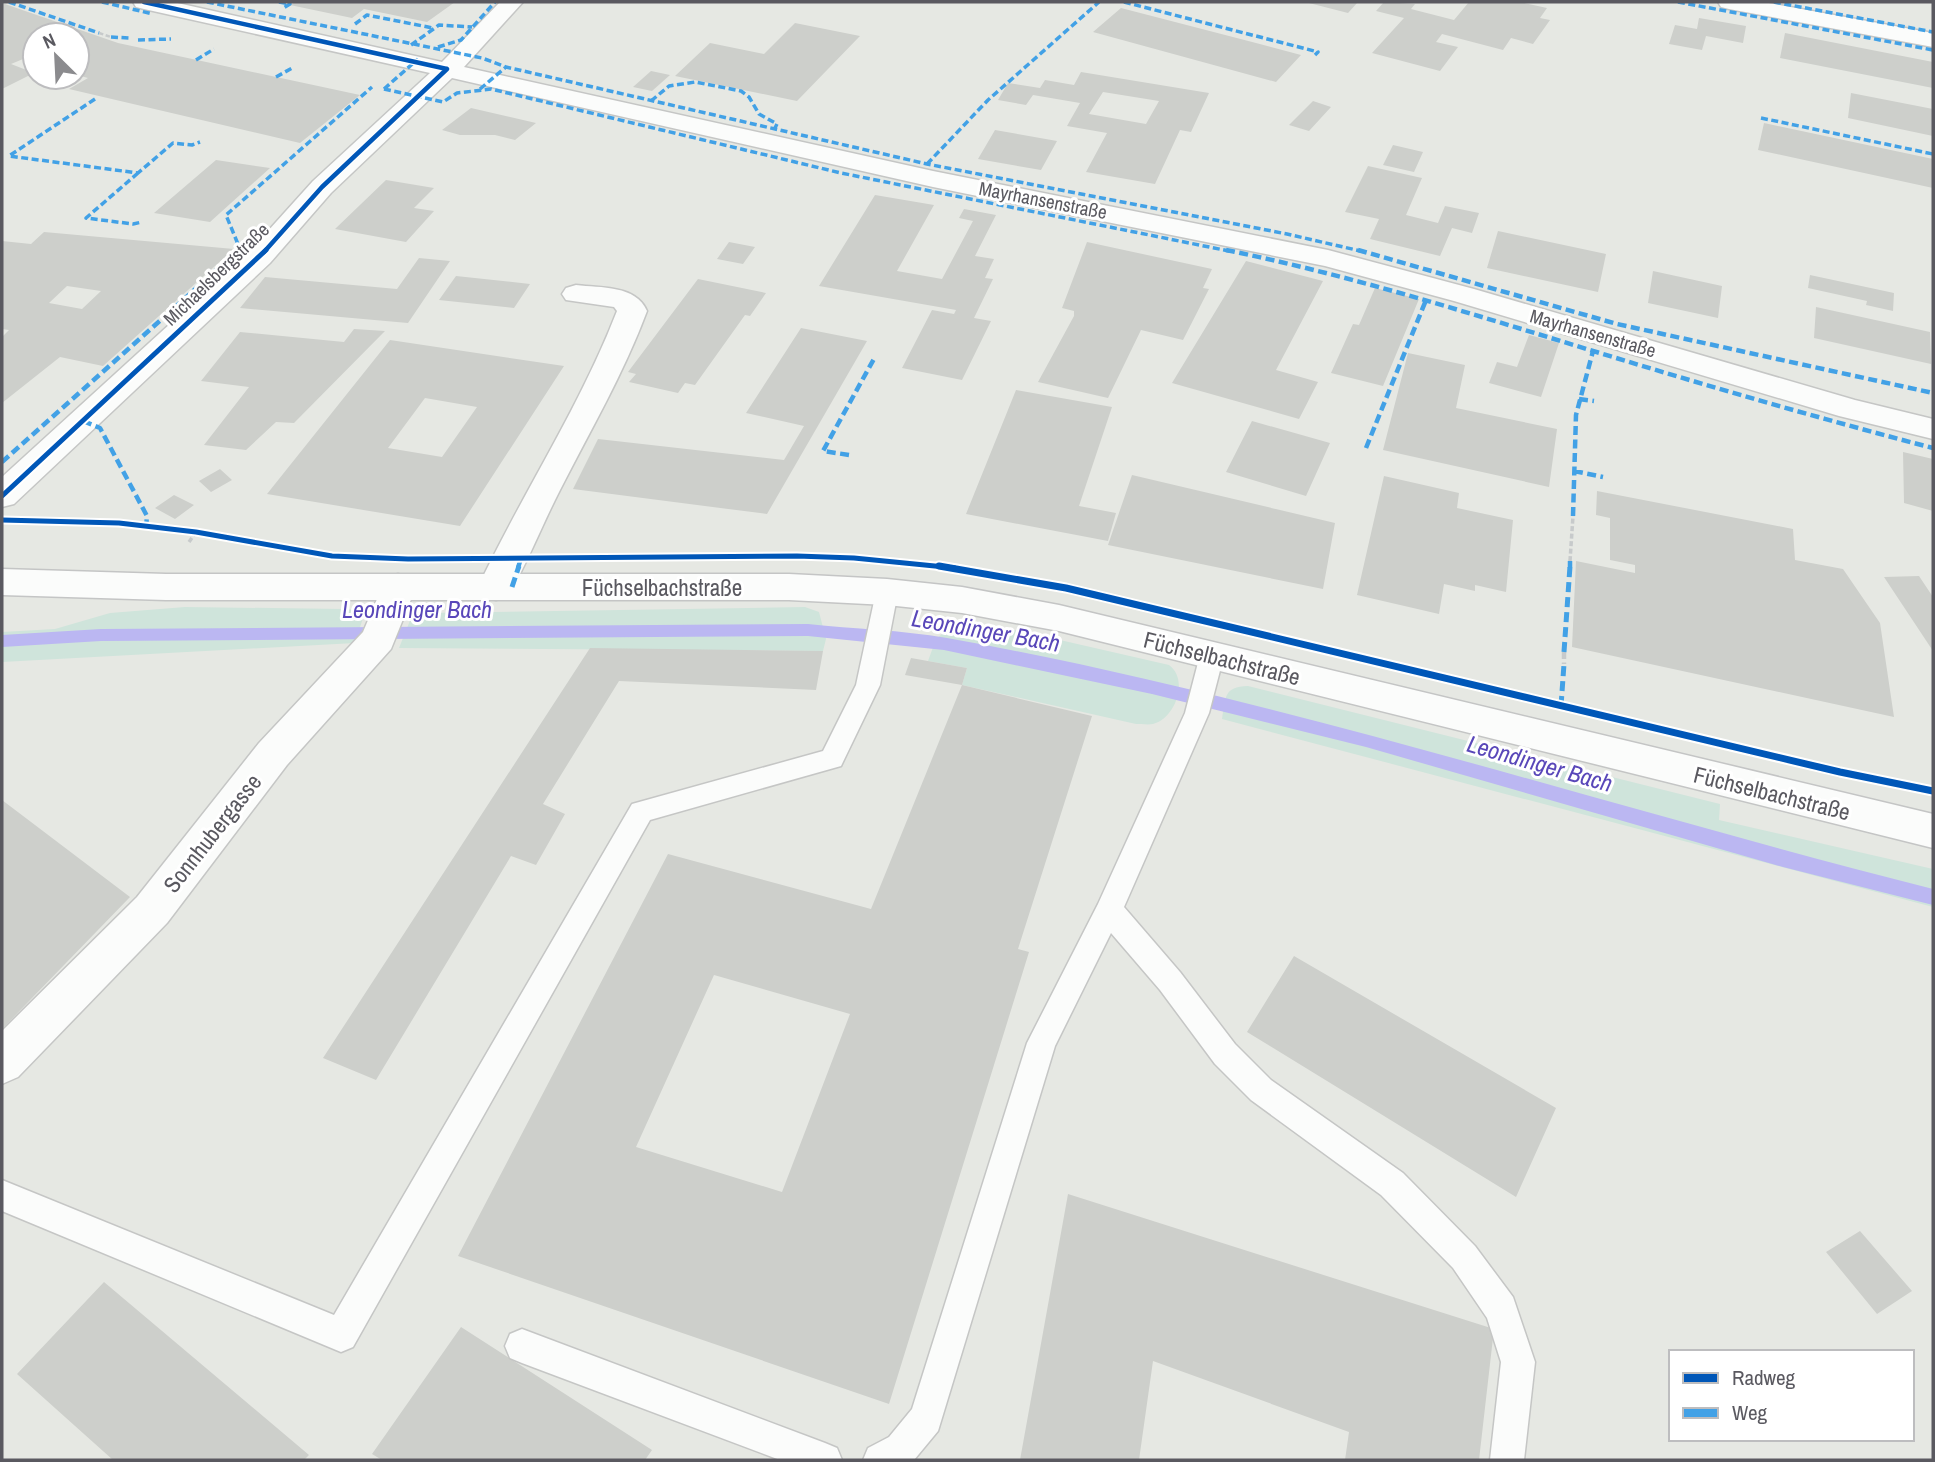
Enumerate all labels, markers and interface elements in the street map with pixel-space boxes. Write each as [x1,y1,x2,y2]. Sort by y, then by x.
north arrow [21,21,91,91]
text: N [39,26,60,55]
street label: Mayrhansenstraße [977,175,1109,225]
street label: Michaelsbergstraße [157,217,275,331]
street label: Mayrhansenstraße [1527,303,1659,363]
street label: Füchselbachstraße [582,572,742,603]
water label: Leondinger Bach [342,593,492,625]
water label: Leondinger Bach [909,601,1063,659]
street label: Füchselbachstraße [1140,624,1304,692]
water label: Leondinger Bach [1464,727,1616,799]
street label: Füchselbachstraße [1690,759,1854,827]
street label: Sonnhubergasse [156,767,268,899]
legend [1669,1350,1914,1441]
text: Radweg [1732,1363,1796,1392]
text: Weg [1732,1398,1768,1427]

